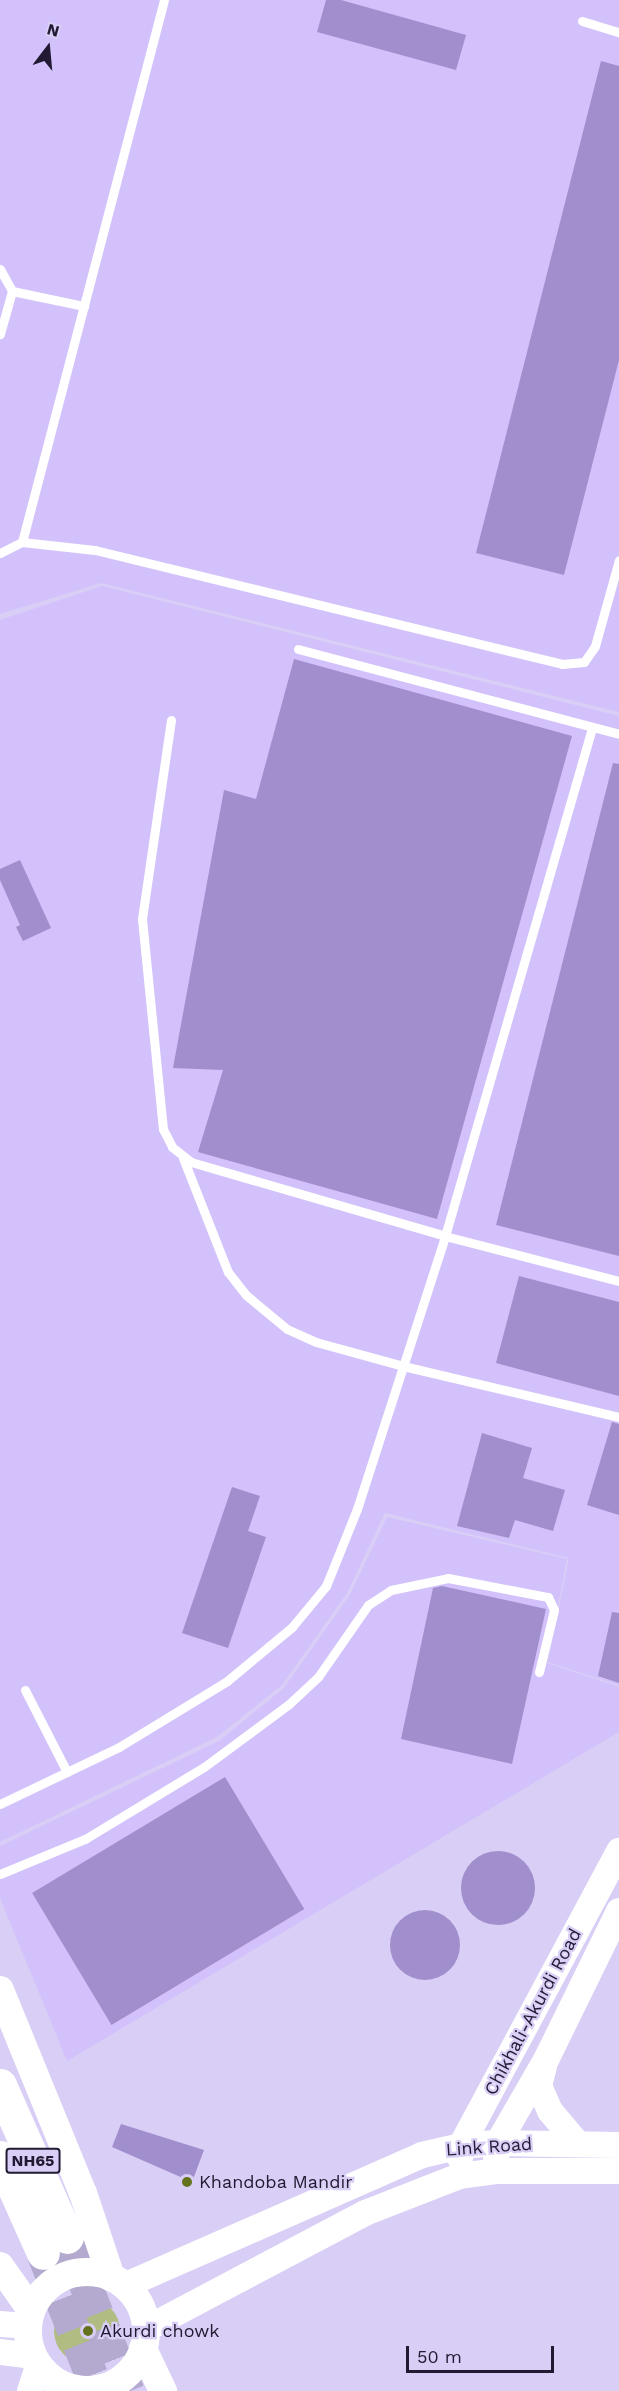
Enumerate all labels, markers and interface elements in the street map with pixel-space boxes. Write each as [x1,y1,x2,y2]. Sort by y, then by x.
north arrow [18,18,78,78]
text: N [45,19,61,41]
street label: Chikhali-Akurdi Road [480,1925,586,2099]
street label: Link Road [445,2133,533,2161]
road number: NH65 [4,2148,62,2174]
place label: Khandoba Mandir [199,2171,353,2193]
marker: Khandoba Mandir [180,2175,194,2189]
place label: Akurdi chowk [100,2320,219,2342]
marker: Akurdi chowk [81,2324,95,2338]
scale bar [409,2334,558,2372]
text: 50 m [417,2346,462,2367]

